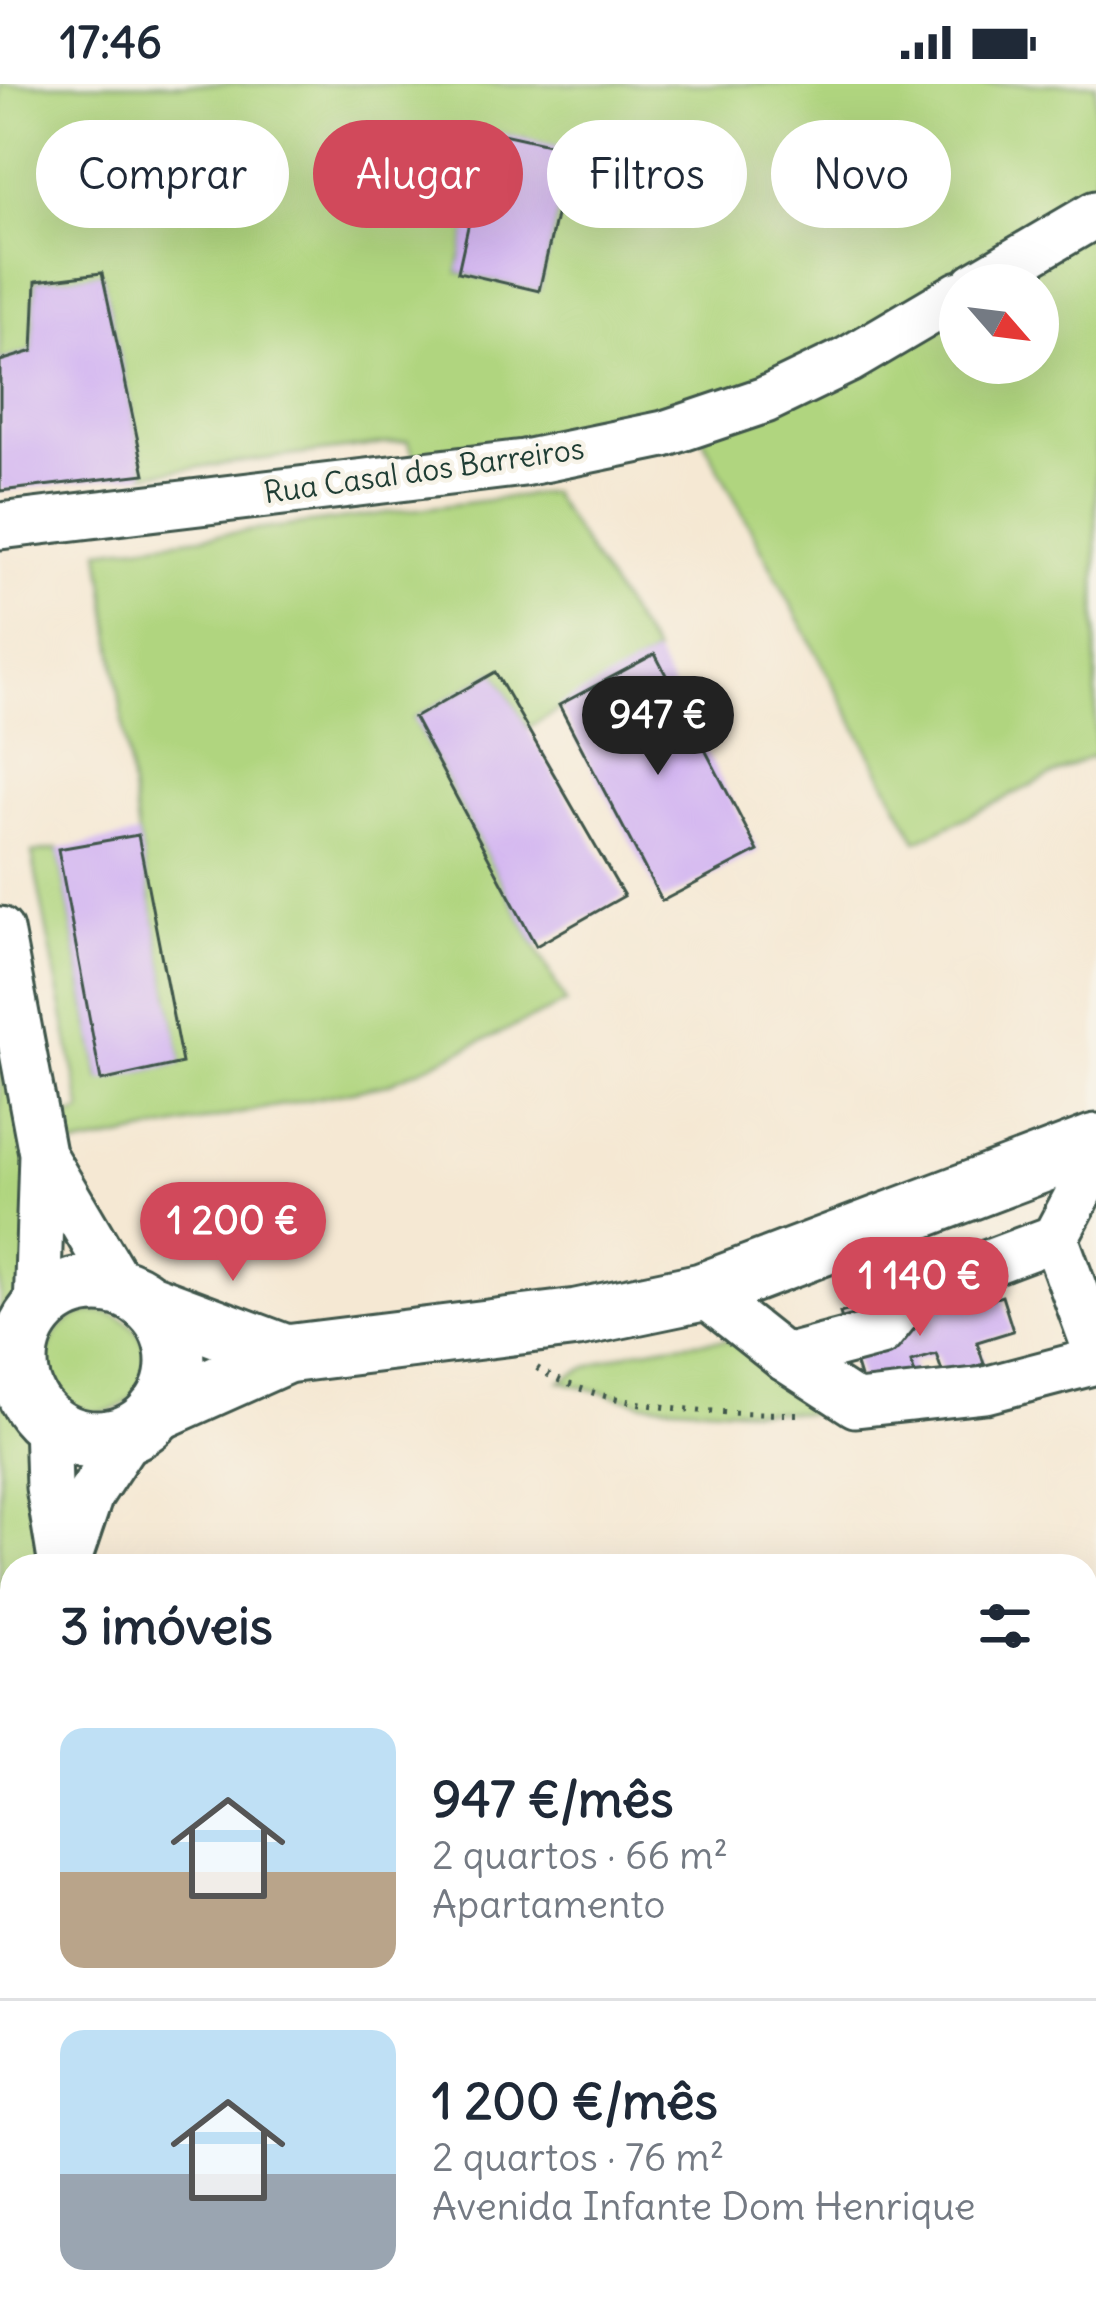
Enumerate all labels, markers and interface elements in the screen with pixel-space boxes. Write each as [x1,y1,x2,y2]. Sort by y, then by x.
text: 17:46 [60,14,162,70]
chip: Comprar [36,120,289,228]
chip: Alugar [313,120,523,228]
chip: Filtros [547,120,747,228]
chip: Novo [771,120,951,228]
north arrow [939,264,1059,384]
map controls [939,264,1059,384]
street label: Rua Casal dos Barreiros [261,429,586,511]
pin: 947 € [574,676,742,778]
text: 947 € [609,690,707,739]
pin: 1 200 € [122,1182,344,1284]
text: 1 200 € [167,1196,299,1245]
pin: 1 140 € [809,1237,1031,1339]
text: 1 140 € [859,1251,981,1300]
icon: filters [972,1593,1038,1659]
text: 3 imóveis [60,1594,273,1658]
text: 947 €/mês [432,1767,674,1831]
icon: home [156,1776,300,1920]
text: 2 quartos · 66 m² [432,1831,728,1880]
text: Apartamento [432,1880,665,1929]
text: 1 200 €/mês [432,2069,718,2133]
icon: home [156,2078,300,2222]
text: 2 quartos · 76 m² [432,2133,724,2182]
text: Avenida Infante Dom Henrique [432,2182,976,2231]

